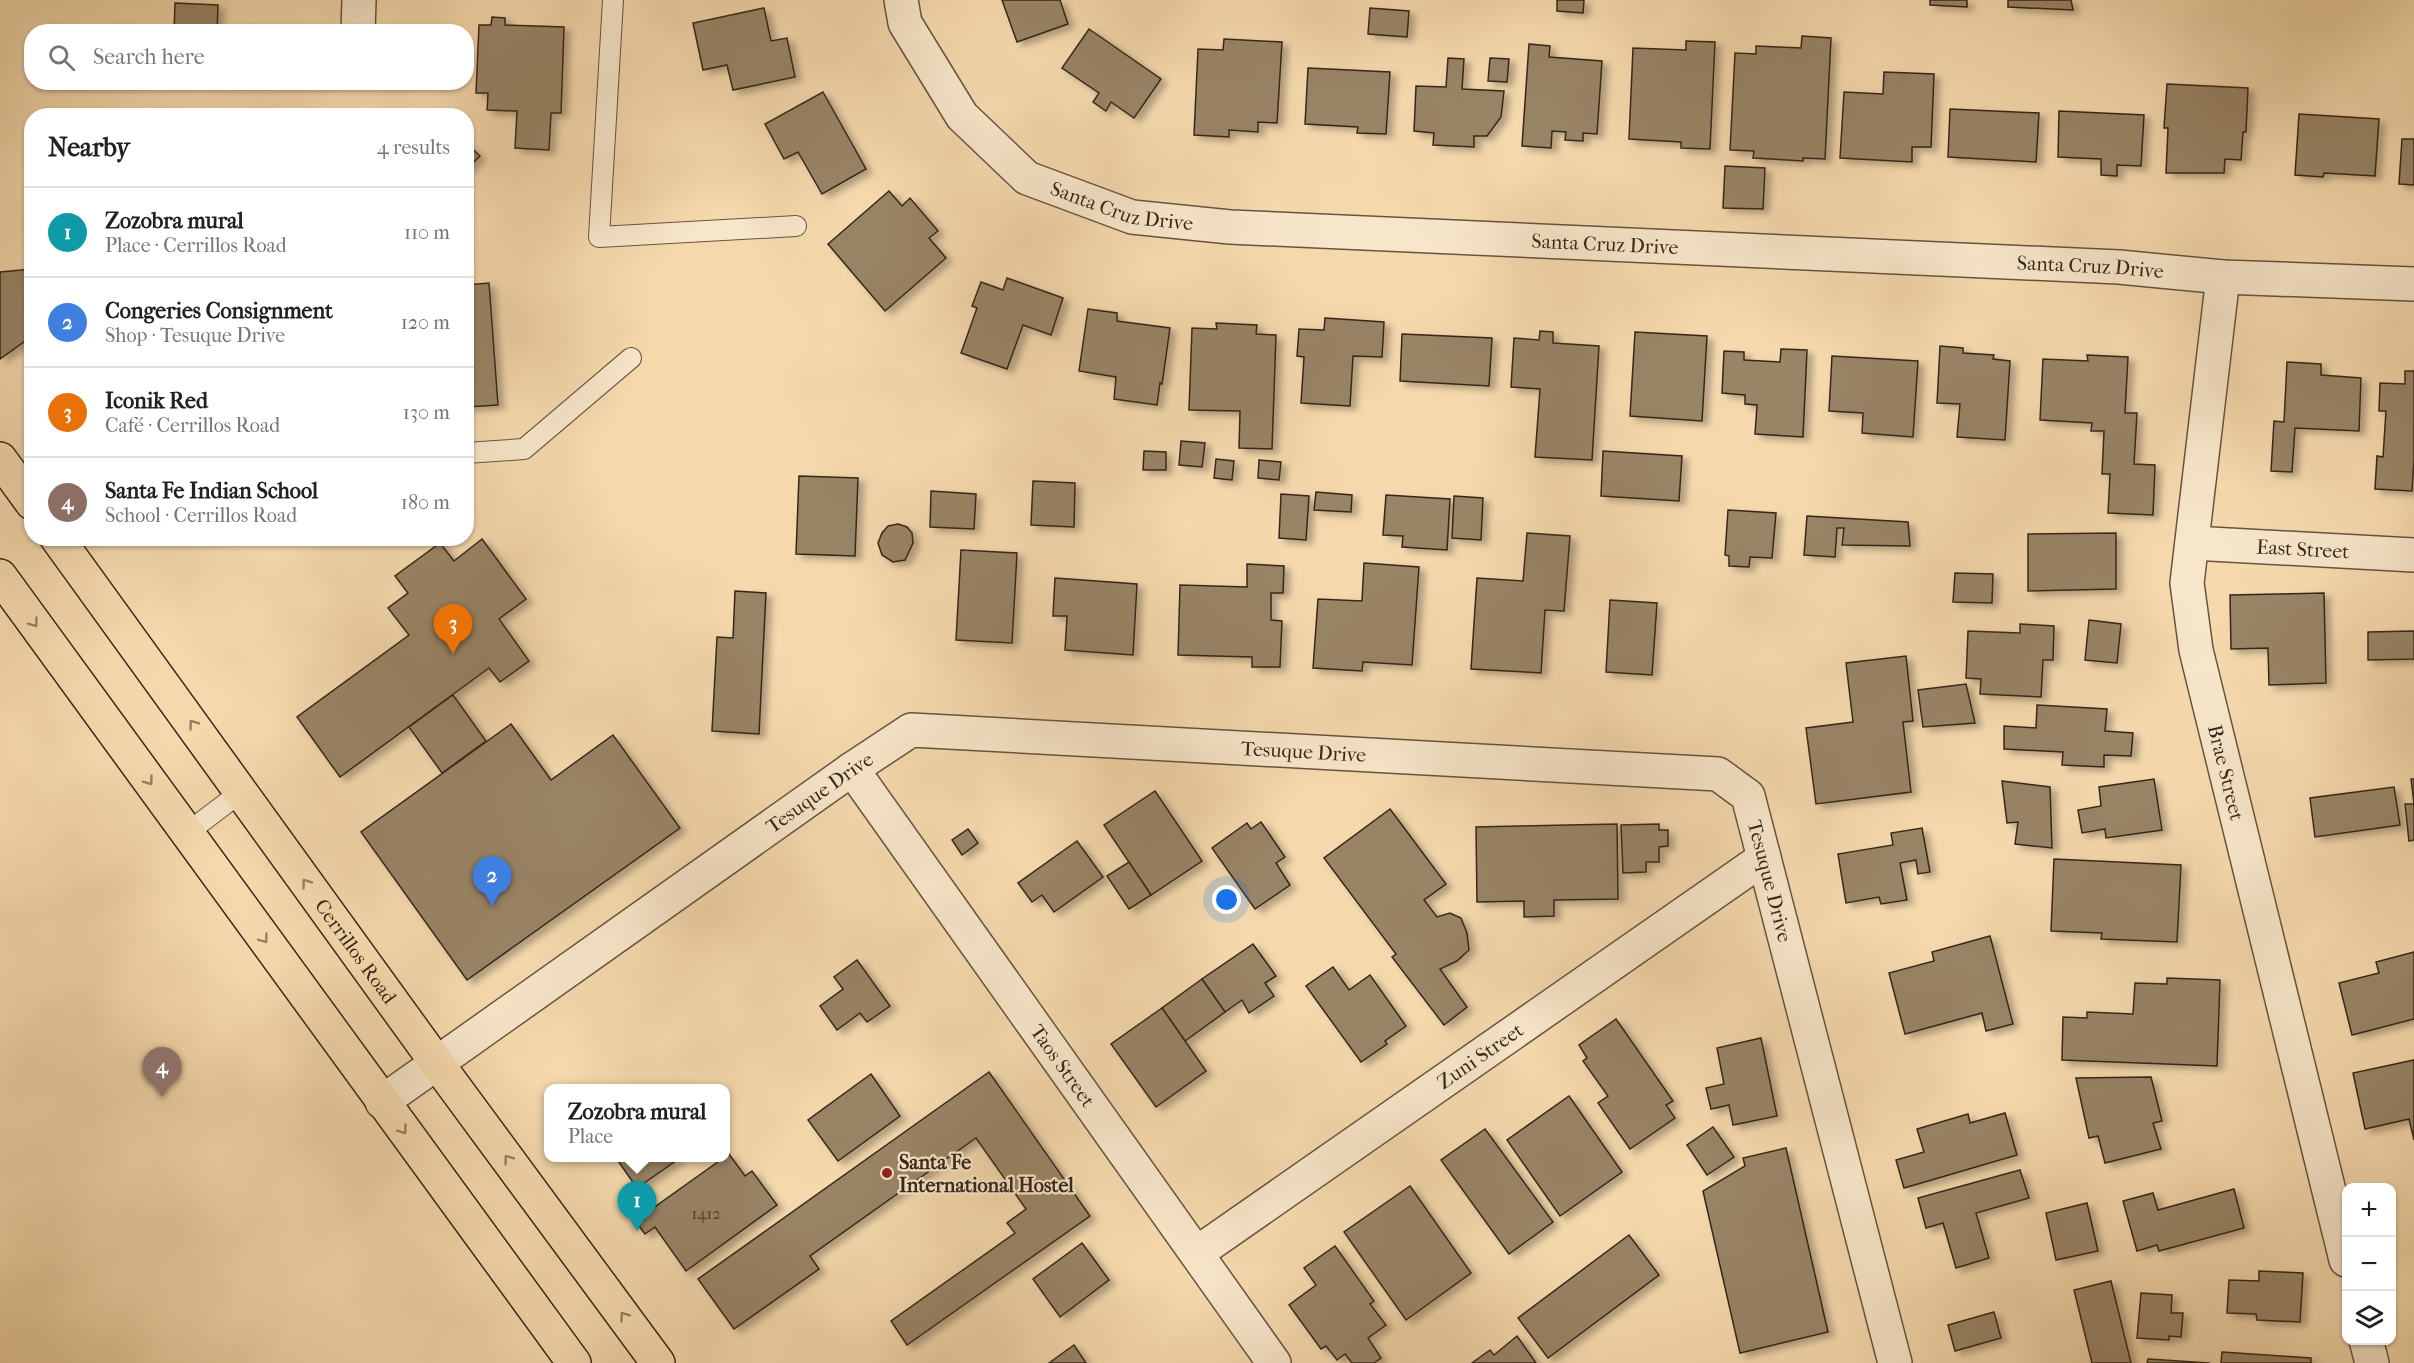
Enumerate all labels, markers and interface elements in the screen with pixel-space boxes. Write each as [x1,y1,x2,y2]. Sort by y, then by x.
search box [24,24,474,90]
icon: search [45,41,78,74]
text: Search here [93,44,205,70]
text: Nearby [48,132,130,163]
text: 4 results [377,136,450,159]
street label: Santa Cruz Drive [1048,176,1194,235]
text: Zozobra mural [105,208,244,234]
text: 1 [64,221,71,244]
text: 110 m [404,221,450,244]
street label: Santa Cruz Drive [1531,229,1679,259]
text: Place · Cerrillos Road [105,234,287,257]
street label: Santa Cruz Drive [2016,251,2165,283]
text: Congeries Consignment [105,298,333,324]
text: 2 [62,311,73,334]
text: 120 m [401,311,450,334]
text: Shop · Tesuque Drive [105,324,285,347]
text: Iconik Red [105,388,208,414]
text: 3 [63,401,72,424]
text: 130 m [403,401,450,424]
text: Café · Cerrillos Road [105,414,280,437]
text: Santa Fe Indian School [105,478,318,504]
text: 4 [62,491,73,514]
text: 180 m [401,491,450,514]
text: School · Cerrillos Road [105,504,297,527]
street label: East Street [2256,535,2350,563]
pin: 3 [434,604,472,654]
one-way arrow [27,617,38,628]
one-way arrow [189,720,200,731]
street label: Brae Street [2203,722,2249,823]
street label: Tesuque Drive [1241,737,1367,766]
street label: Tesuque Drive [762,747,877,838]
one-way arrow [142,774,153,785]
street label: Tesuque Drive [1743,818,1797,945]
pin: 2 [472,856,512,906]
one-way arrow [302,878,313,889]
your location [1212,885,1241,914]
street label: Cerrillos Road [310,894,402,1009]
one-way arrow [257,932,268,943]
street label: Zuni Street [1433,1018,1527,1094]
street label: Taos Street [1026,1020,1100,1111]
pin: 4 [142,1048,182,1097]
popup [544,1084,730,1162]
text: Zozobra mural [568,1099,706,1125]
one-way arrow [396,1124,407,1135]
text: Place [568,1125,613,1148]
place label: Santa Fe International Hostel [899,1151,1074,1197]
one-way arrow [504,1155,515,1166]
marker: Santa Fe International Hostel [880,1166,894,1180]
pin: 1 [618,1182,656,1231]
map controls [2342,1183,2396,1345]
button: + [2342,1183,2396,1237]
house number: 1412 [691,1204,721,1223]
button: − [2342,1237,2396,1291]
button: layers [2342,1291,2396,1345]
one-way arrow [620,1311,631,1322]

